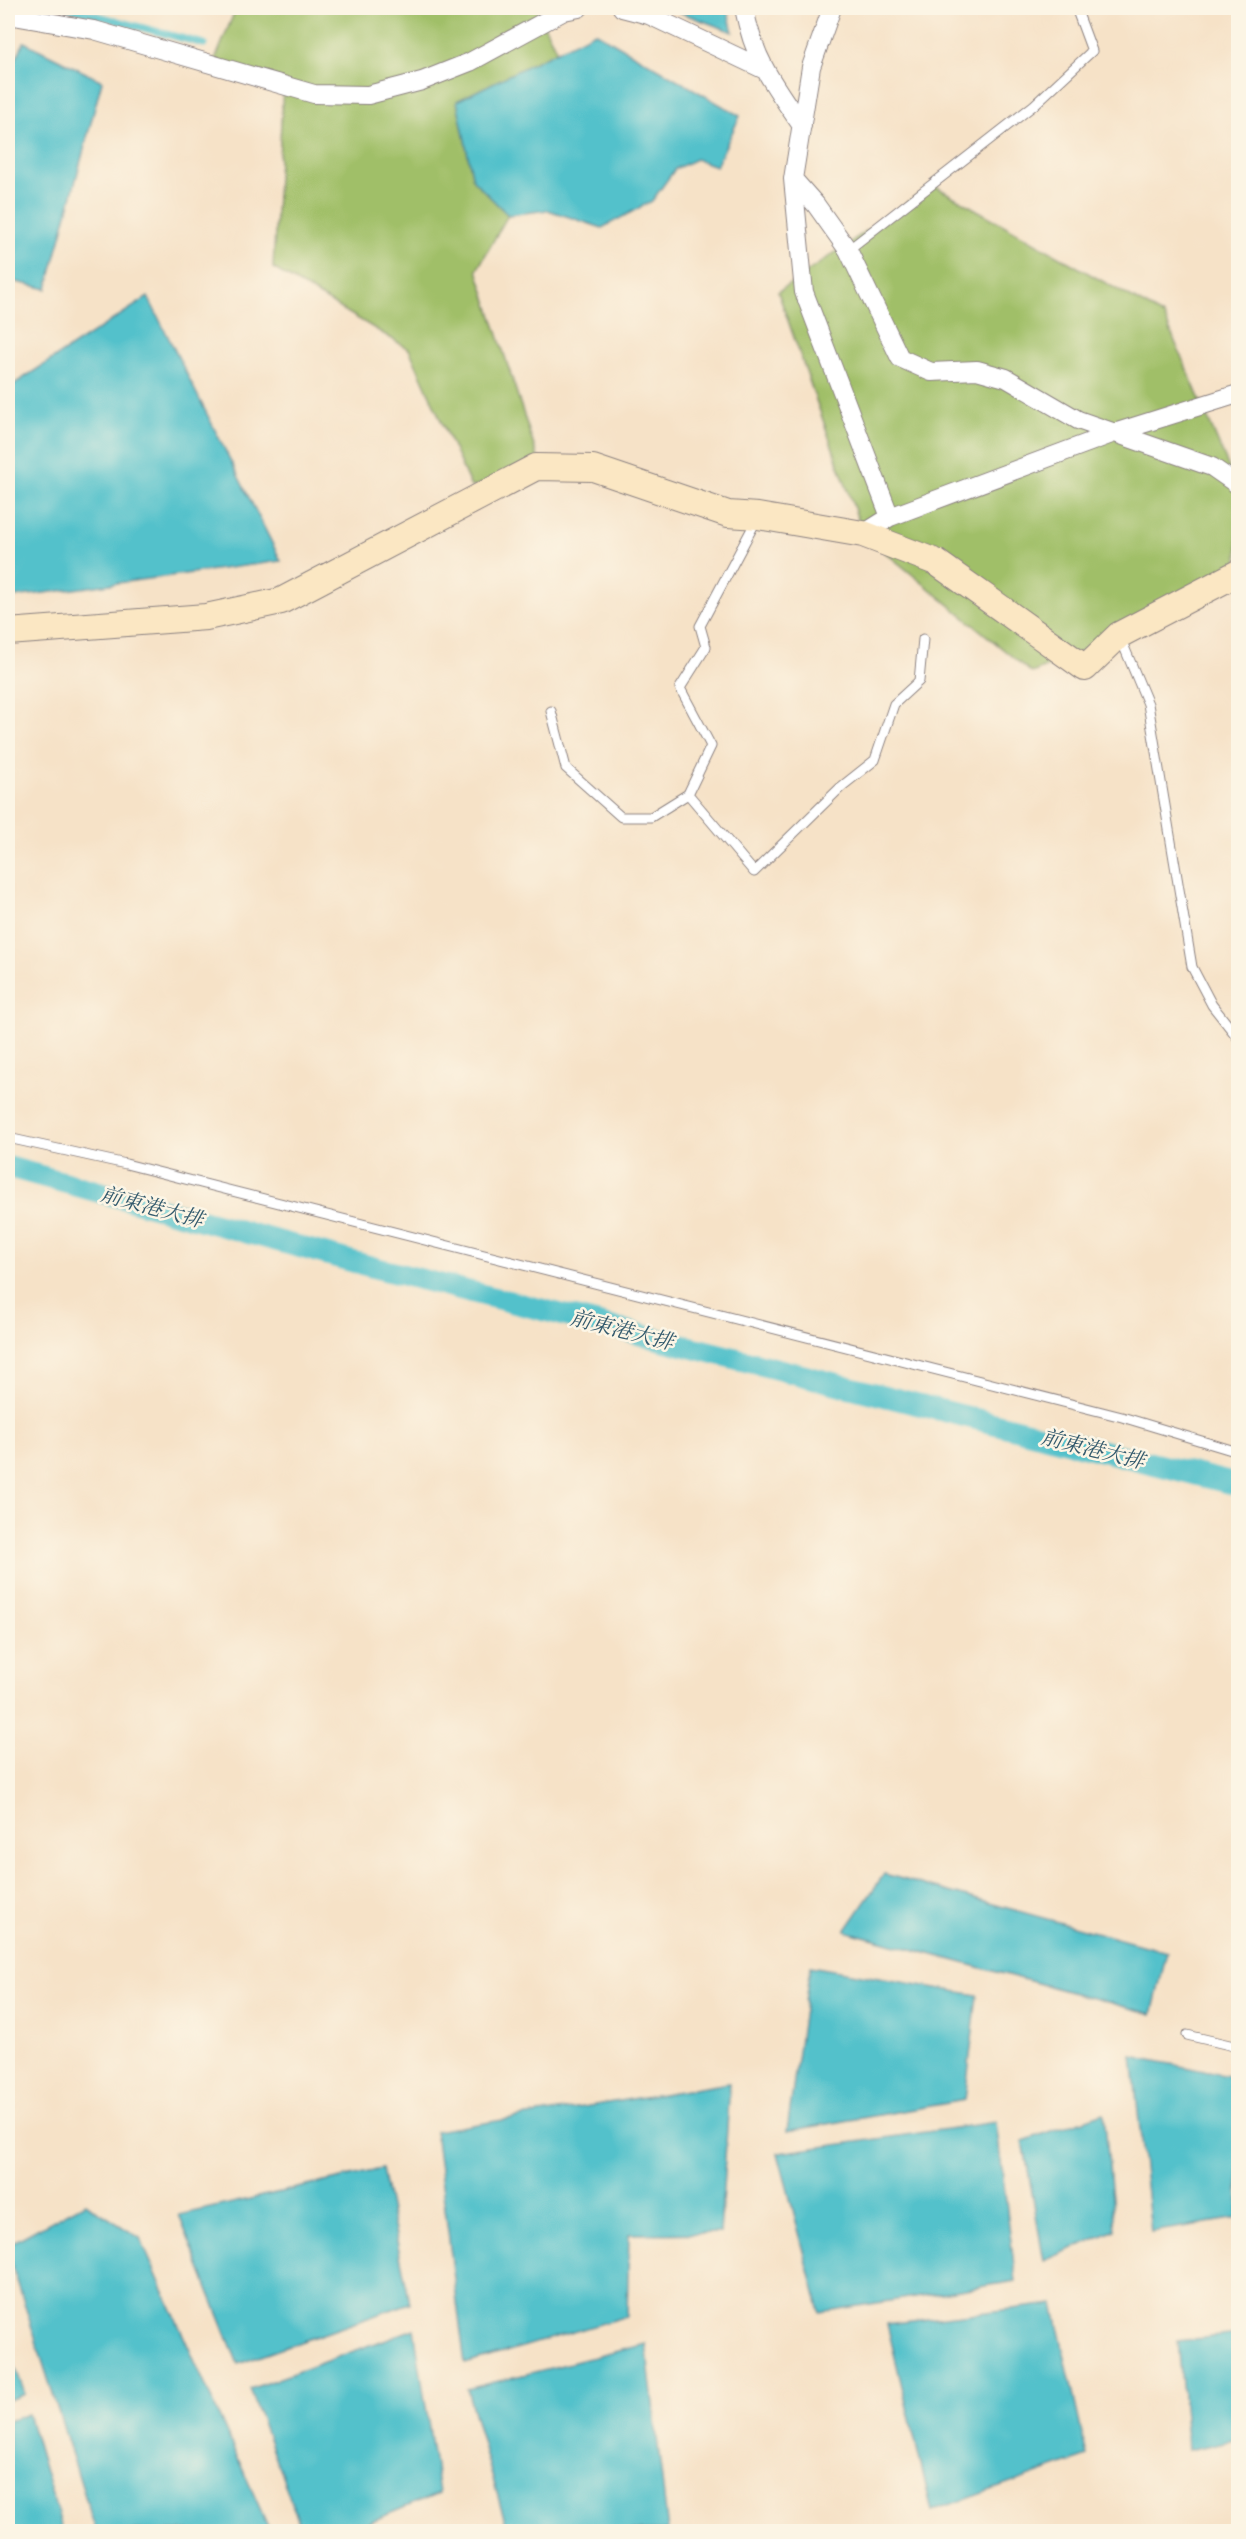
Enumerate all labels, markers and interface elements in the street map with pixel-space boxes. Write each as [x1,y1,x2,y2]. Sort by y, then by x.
water label: 前東港大排 [97,1180,209,1236]
water label: 前東港大排 [567,1304,679,1358]
water label: 前東港大排 [1038,1423,1150,1477]

